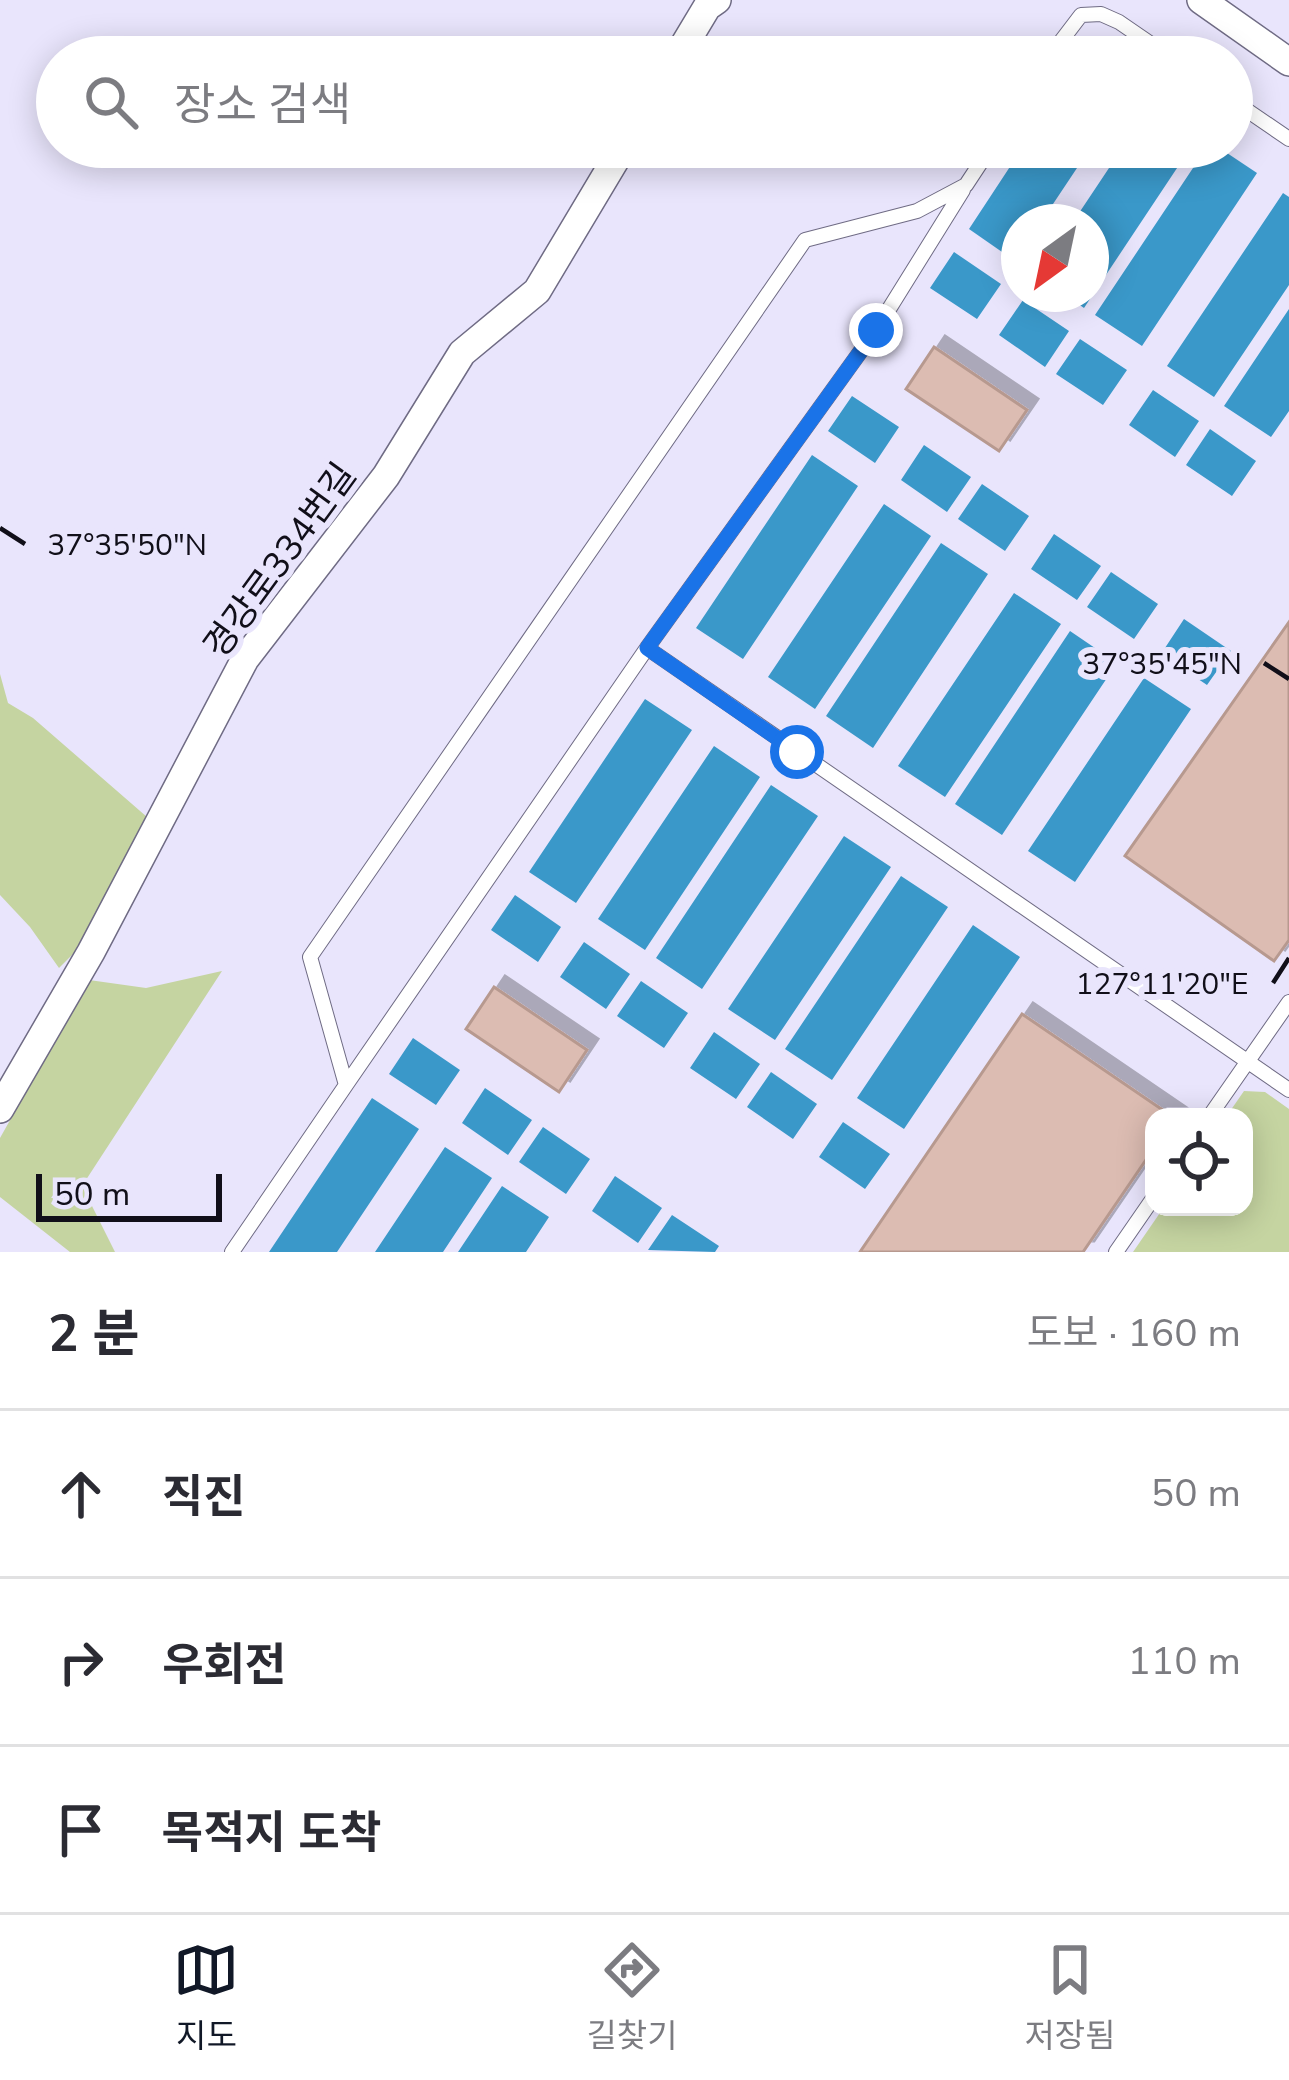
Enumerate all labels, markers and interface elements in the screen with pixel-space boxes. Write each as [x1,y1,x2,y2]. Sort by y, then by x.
search box [36,36,1253,168]
icon: search [78,69,144,135]
text: 장소 검색 [174,75,351,136]
north arrow [1001,204,1109,312]
route end [849,303,903,357]
street label: 경강로334번길 [193,453,368,668]
text: 37°35'50"N [47,525,207,566]
text: 37°35'45"N [1082,644,1242,685]
route start [770,725,824,779]
text: 127°11'20"E [1076,964,1248,1005]
map controls [1145,1108,1253,1216]
button: locate [1145,1108,1253,1216]
scale bar [36,1168,222,1221]
text: 50 m [54,1172,130,1217]
text: 2 분 [48,1299,139,1369]
text: 도보 · 160 m [1027,1307,1241,1360]
icon: ahead [48,1461,114,1527]
text: 직진 [162,1467,245,1528]
text: 50 m [1151,1467,1241,1520]
icon: right [48,1629,114,1695]
text: 우회전 [162,1635,286,1696]
text: 110 m [1127,1635,1241,1688]
icon: arrive [48,1797,114,1863]
text: 목적지 도착 [162,1803,381,1864]
tab: 지도 [173,1937,239,2059]
tab: 길찾기 [586,1937,678,2059]
tab: 저장됨 [1024,1937,1116,2059]

